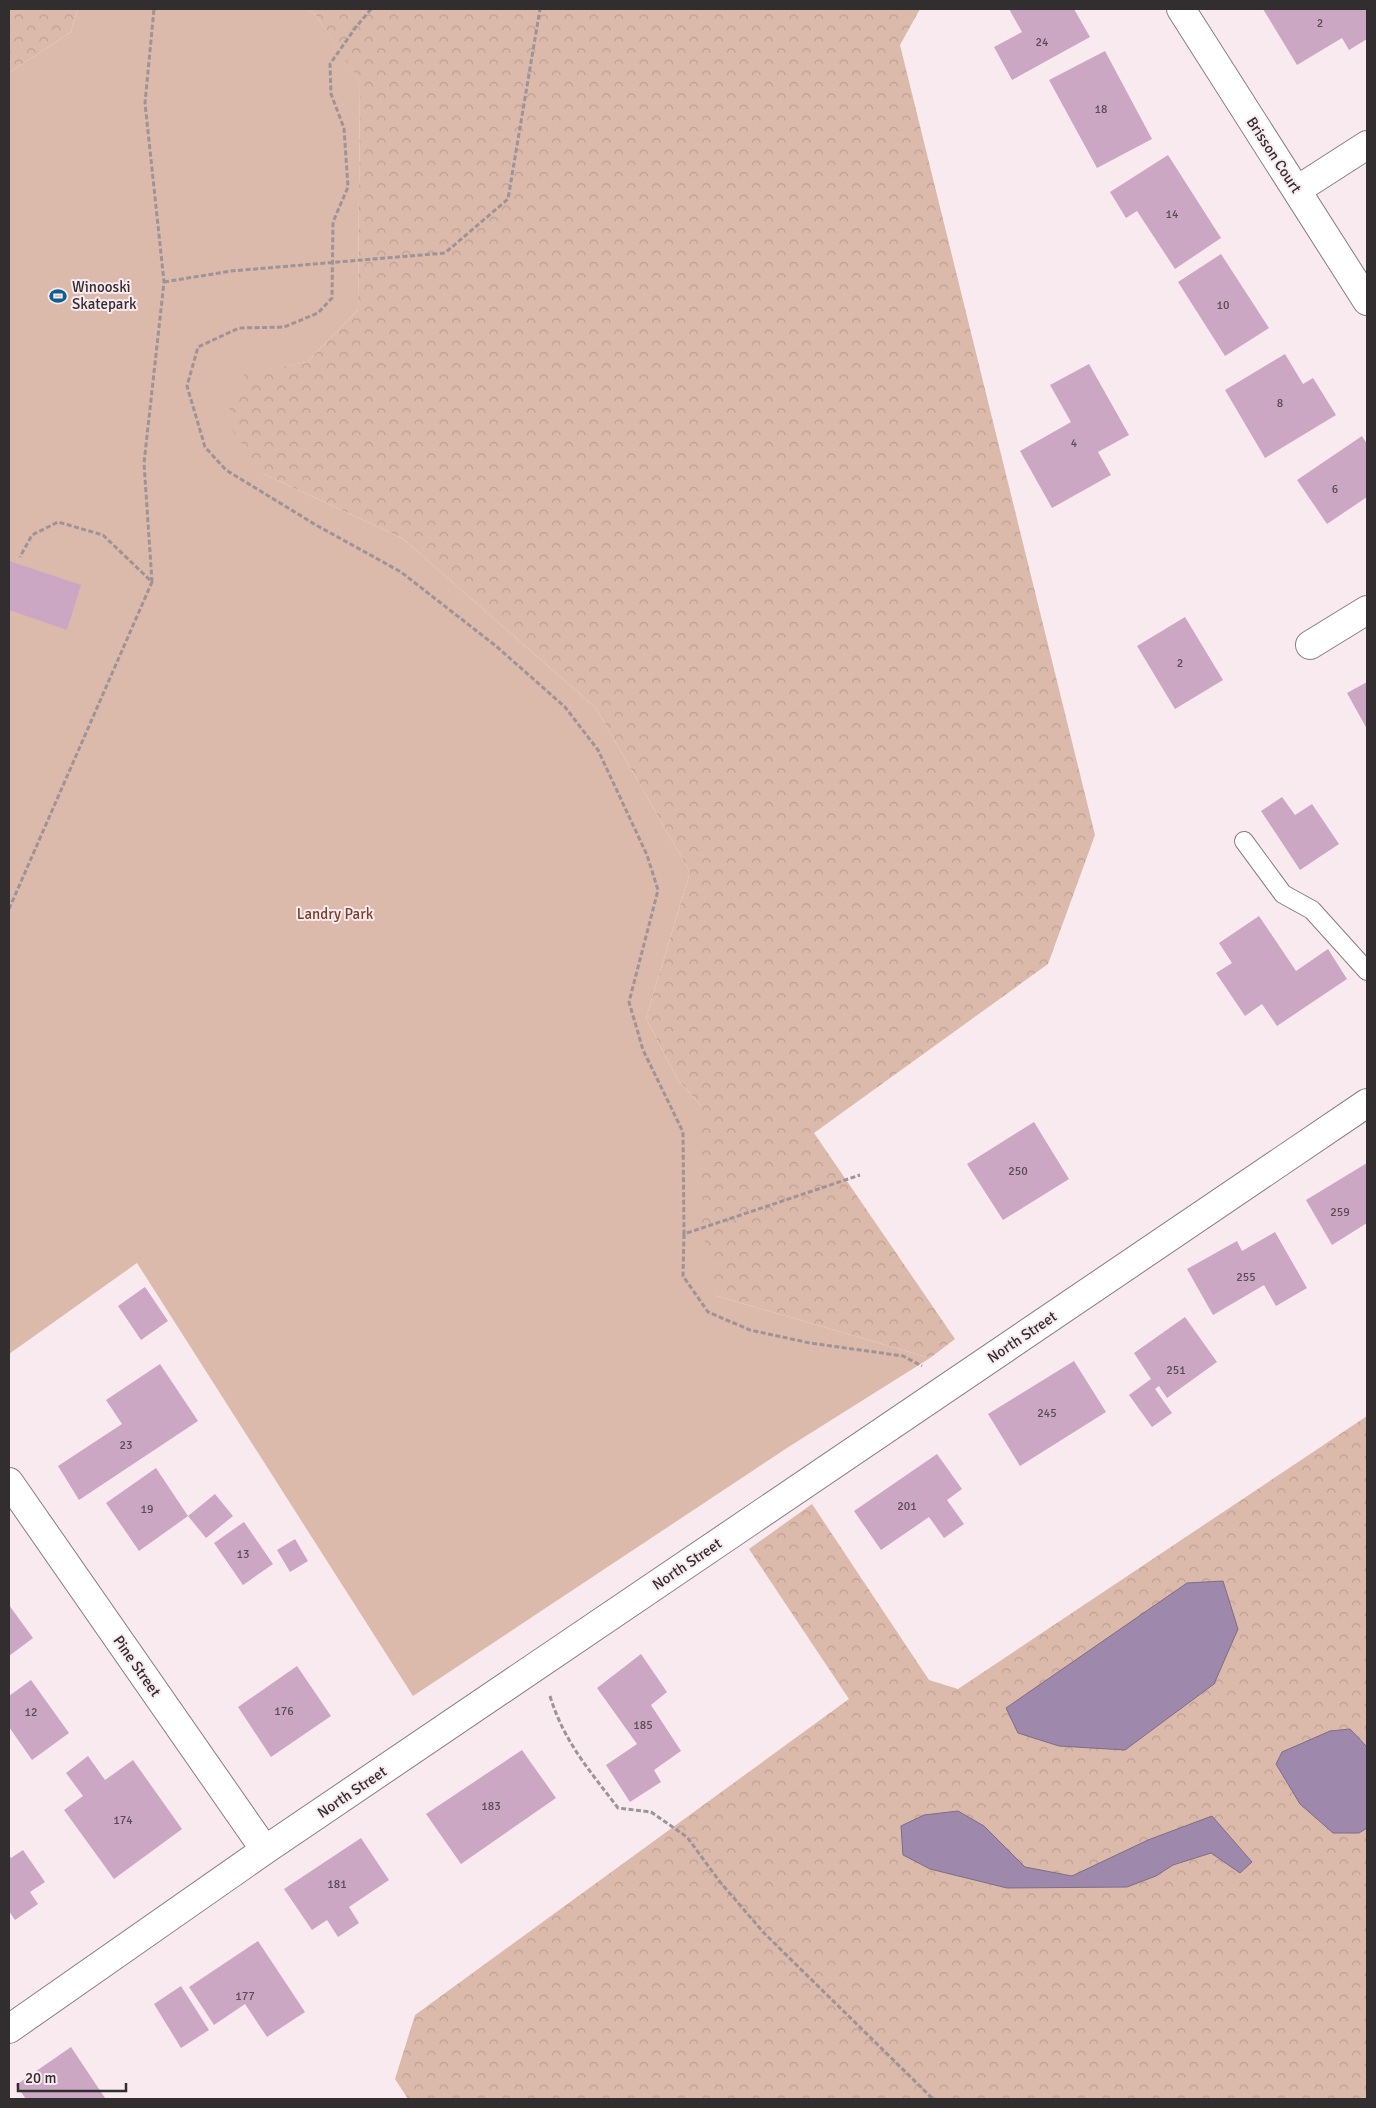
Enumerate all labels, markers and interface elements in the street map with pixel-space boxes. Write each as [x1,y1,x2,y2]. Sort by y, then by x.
house number: 2 [1317,16,1323,31]
house number: 24 [1036,35,1049,50]
house number: 18 [1095,102,1107,117]
street label: Brisson Court [1243,114,1305,196]
house number: 14 [1166,207,1179,222]
place label: Winooski Skatepark [72,278,137,313]
sports icon: Winooski Skatepark [48,286,68,306]
house number: 10 [1217,298,1229,313]
house number: 8 [1277,396,1283,411]
house number: 4 [1071,436,1078,451]
house number: 6 [1332,482,1338,497]
house number: 2 [1177,656,1183,671]
park label: Landry Park [297,905,374,923]
house number: 250 [1008,1164,1028,1179]
house number: 259 [1330,1205,1350,1220]
house number: 255 [1236,1270,1256,1285]
street label: North Street [984,1307,1060,1367]
house number: 251 [1166,1363,1186,1378]
house number: 245 [1037,1406,1057,1421]
house number: 23 [120,1438,132,1453]
house number: 201 [897,1499,917,1514]
house number: 19 [141,1502,153,1517]
street label: North Street [649,1534,725,1594]
house number: 13 [237,1547,249,1562]
street label: Pine Street [109,1632,165,1700]
house number: 176 [274,1704,294,1719]
house number: 12 [25,1705,37,1720]
house number: 185 [633,1718,653,1733]
street label: North Street [314,1762,390,1822]
house number: 183 [481,1799,501,1814]
house number: 174 [113,1813,133,1828]
house number: 181 [327,1877,347,1892]
house number: 177 [235,1989,255,2004]
scale bar [18,2060,125,2092]
text: 20 m [25,2069,56,2087]

